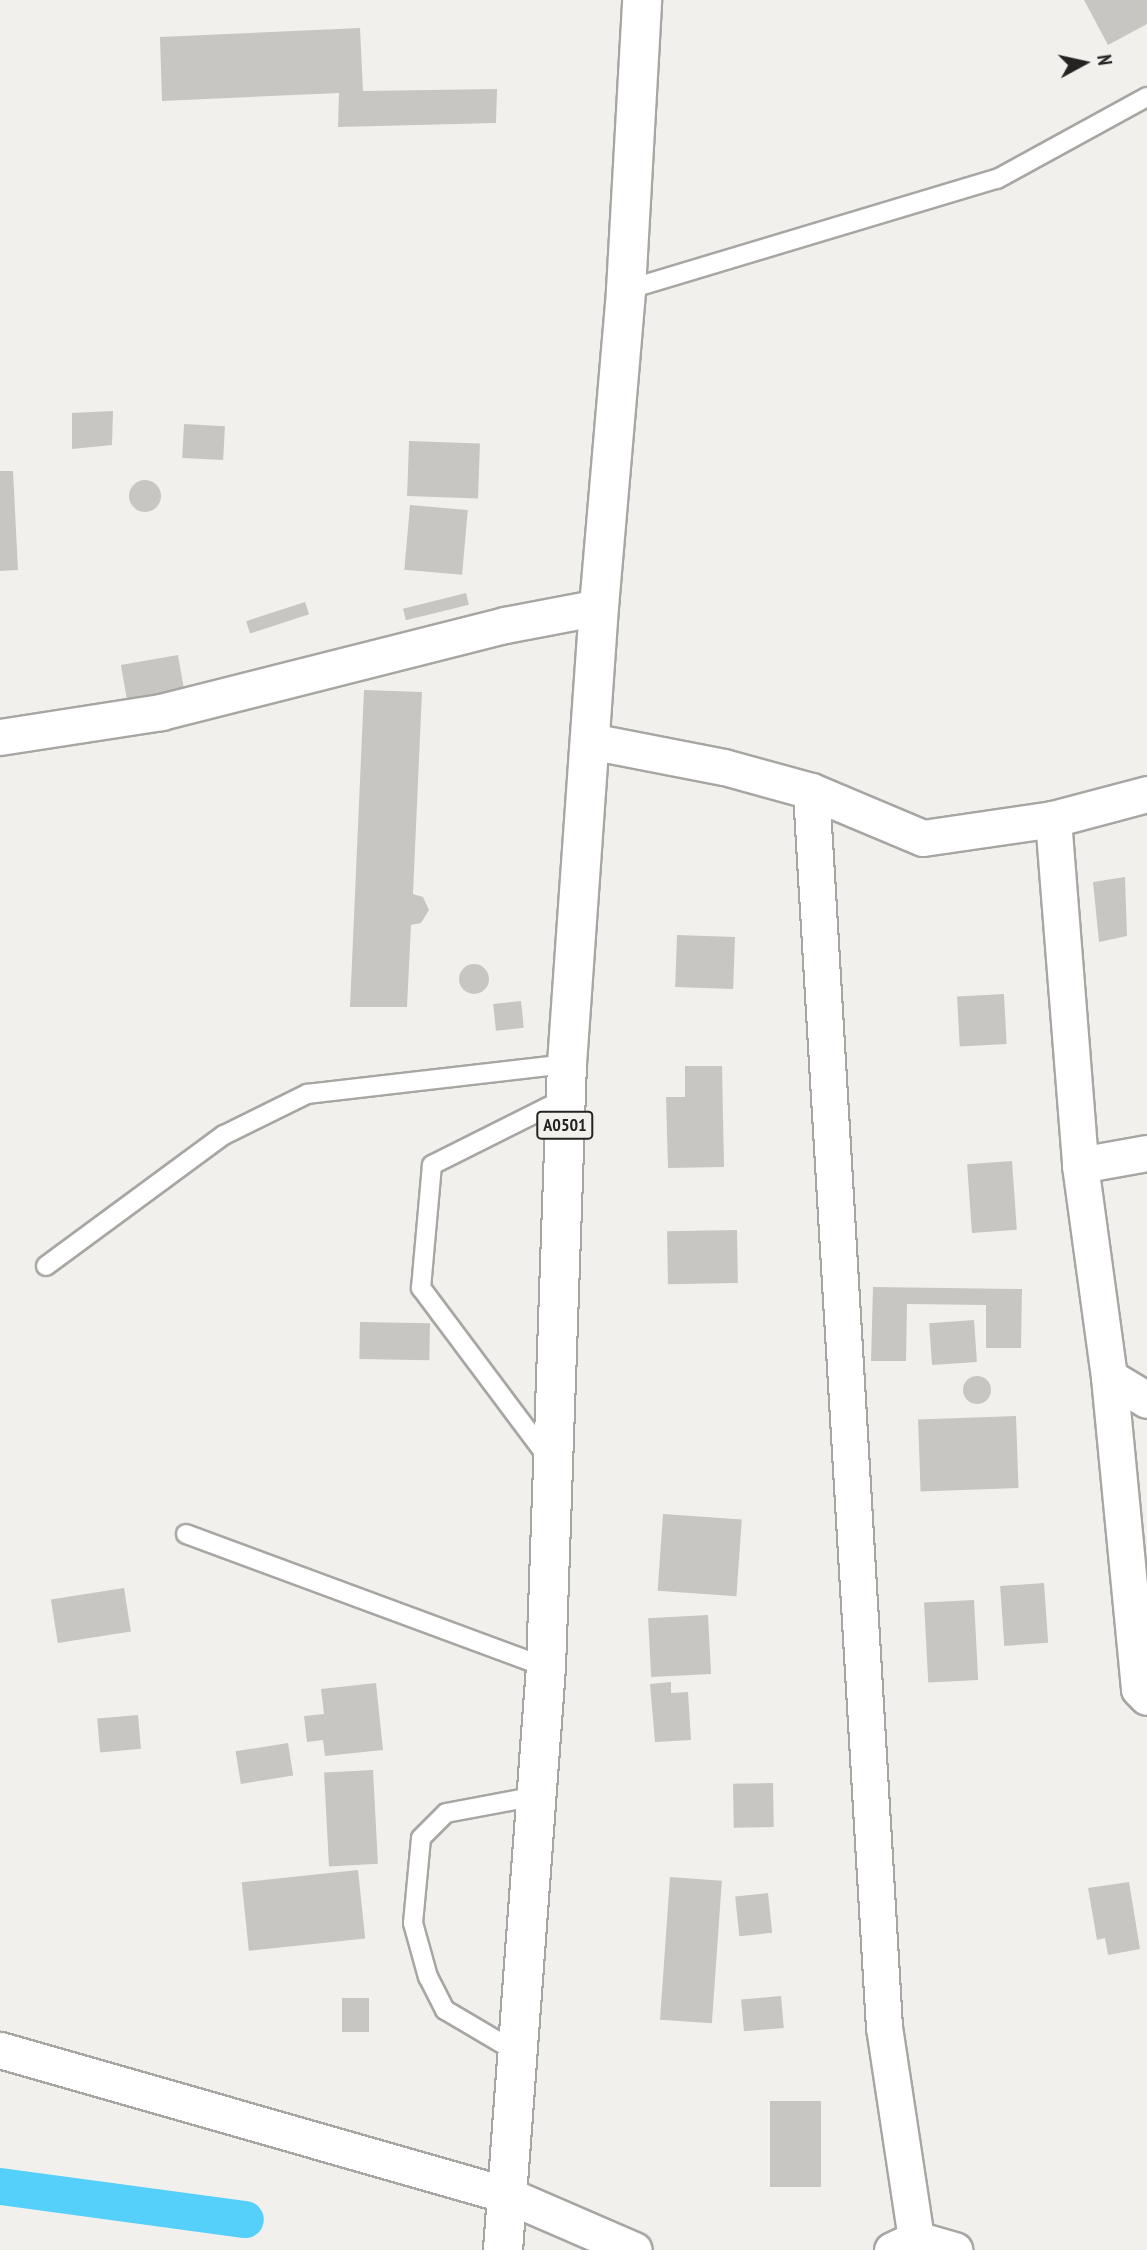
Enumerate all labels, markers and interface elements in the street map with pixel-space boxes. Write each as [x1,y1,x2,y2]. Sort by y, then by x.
north arrow [1049,28,1119,98]
text: N [1092,53,1117,67]
road number: A0501 [535,1110,595,1140]

